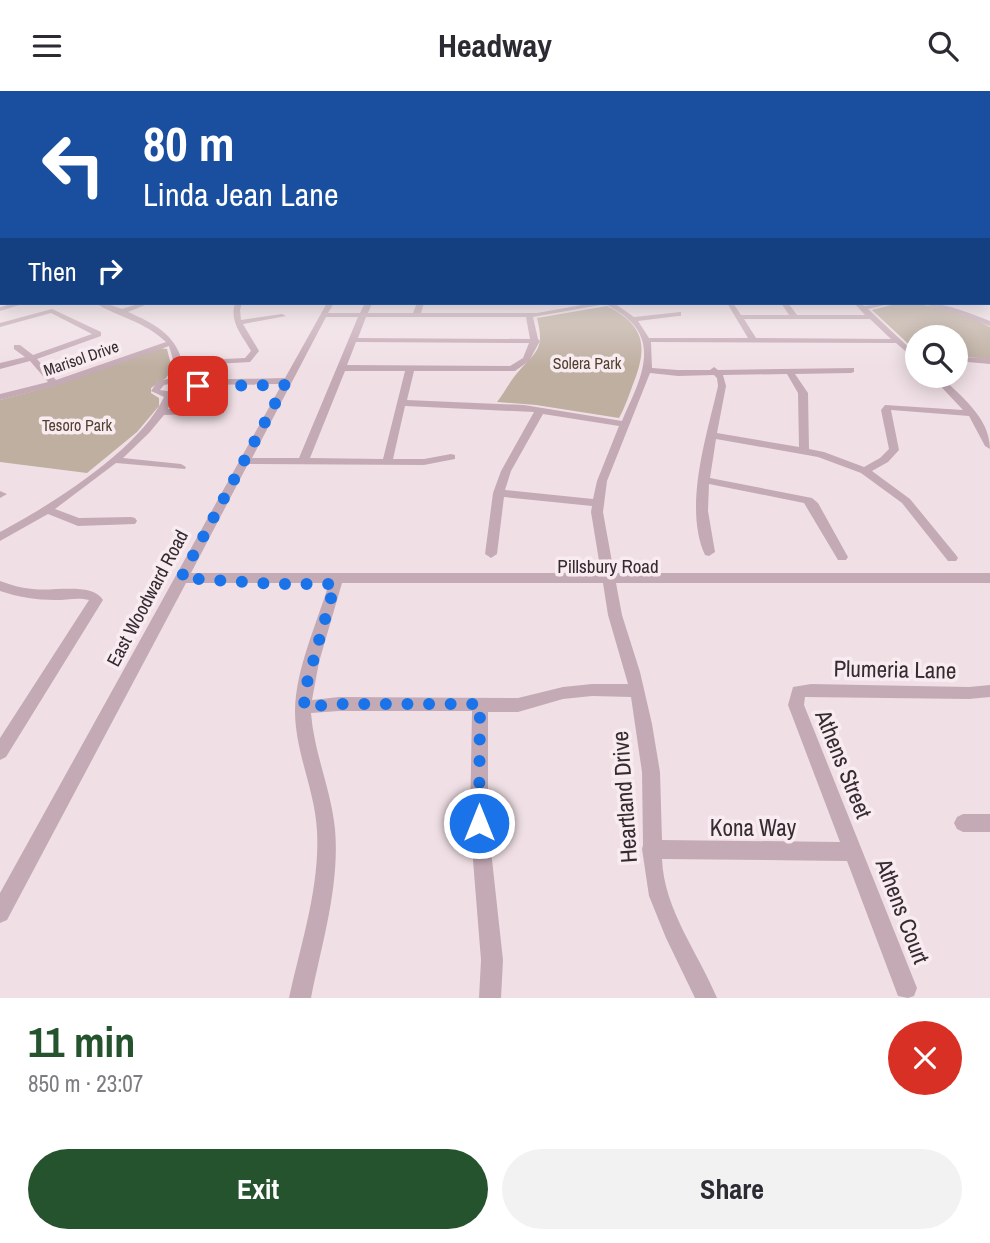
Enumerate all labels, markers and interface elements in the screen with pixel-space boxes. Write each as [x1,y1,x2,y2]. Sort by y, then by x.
text: Headway [438,24,552,67]
icon: menu [28,27,66,65]
icon: search [924,27,962,65]
text: 80 m [143,110,235,176]
icon: left [28,119,119,210]
text: Linda Jean Lane [143,173,339,216]
icon: right [91,252,129,290]
text: Then [28,254,77,289]
map controls [905,325,968,388]
button: search [905,325,968,388]
street label: Marisol Drive [41,335,121,381]
park label: Solera Park [553,352,622,374]
pin [168,356,228,416]
icon: arrive [179,367,217,405]
park label: Tesoro Park [42,414,112,436]
street label: East Woodward Road [100,525,194,671]
street label: Pillsbury Road [557,553,659,579]
street label: Plumeria Lane [833,652,957,686]
street label: Athens Street [808,704,880,823]
street label: Heartland Drive [604,730,644,864]
position arrow [442,786,516,860]
street label: Kona Way [710,812,797,843]
street label: Athens Court [868,853,937,968]
text: 11 min [28,1014,135,1070]
button: close [888,1021,962,1095]
text: 850 m · 23:07 [28,1068,143,1099]
button: Exit [28,1149,488,1229]
button: Share [502,1149,962,1229]

